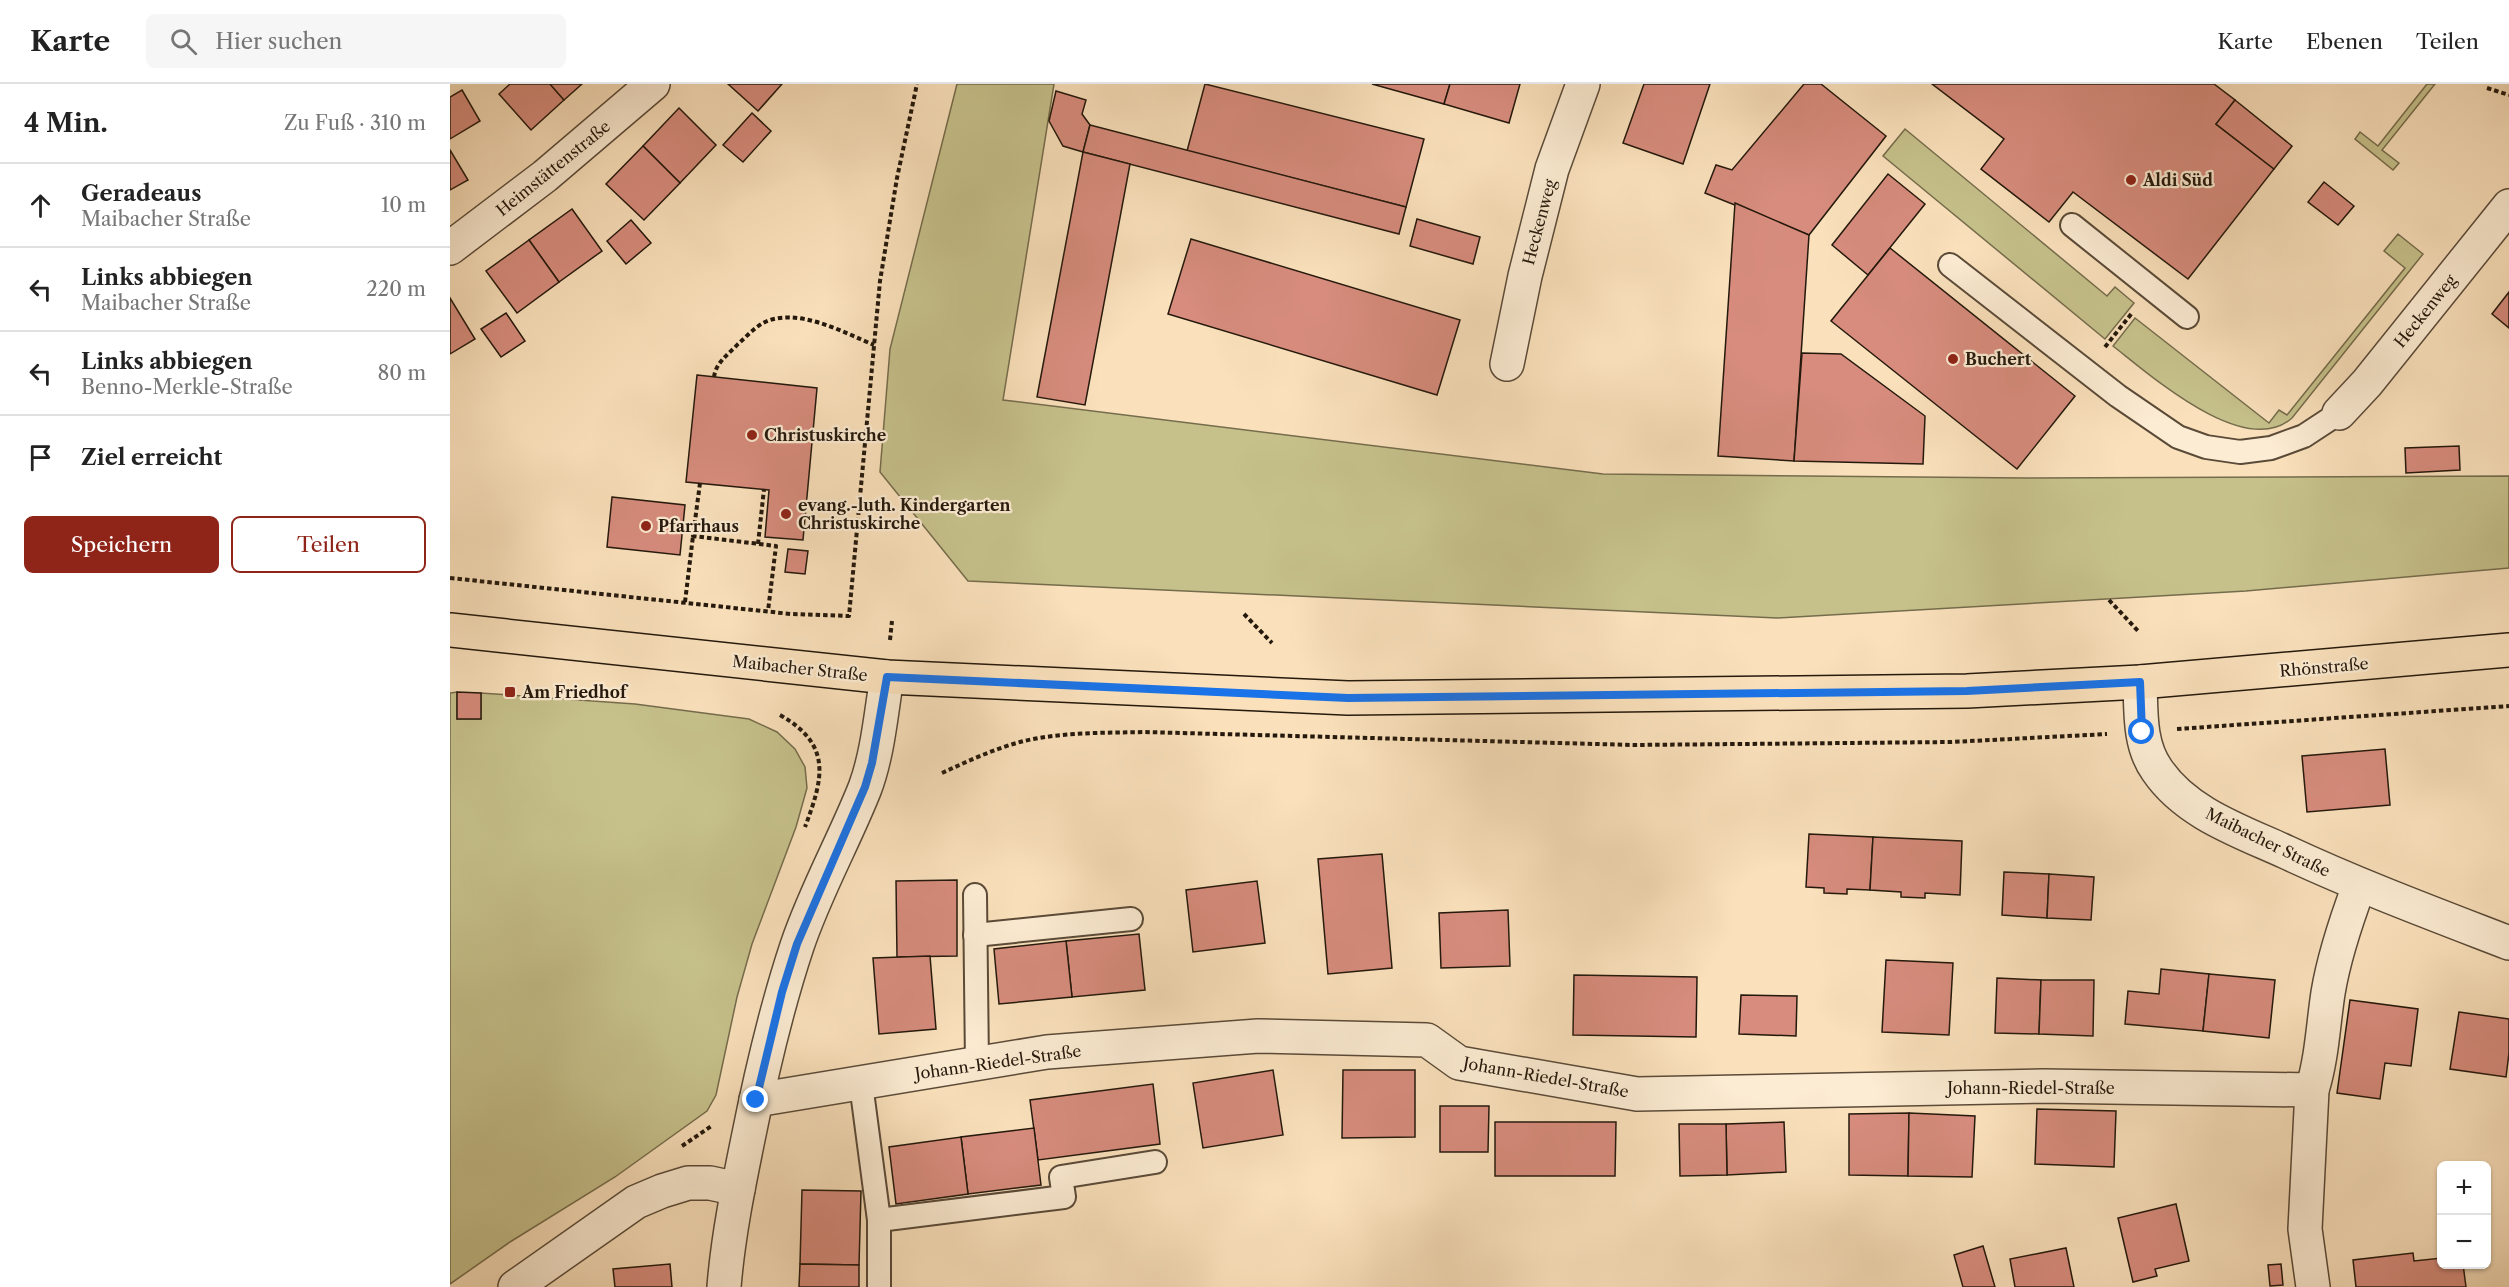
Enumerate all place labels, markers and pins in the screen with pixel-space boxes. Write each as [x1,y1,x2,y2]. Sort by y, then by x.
place label: Aldi Süd [2142,170,2213,190]
marker: Aldi Süd [2124,173,2138,187]
place label: Buchert [1965,349,2032,369]
marker: Buchert [1946,352,1960,366]
place label: Christuskirche [764,425,887,445]
marker: Christuskirche [745,428,759,442]
place label: evang.-luth. Kindergarten Christuskirche [798,495,1010,533]
marker: evang.-luth. Kindergarten Christuskirche [779,507,793,521]
place label: Pfarrhaus [658,516,739,536]
marker: Pfarrhaus [639,519,653,533]
place label: Am Friedhof [521,682,629,702]
marker: Am Friedhof [503,685,517,699]

